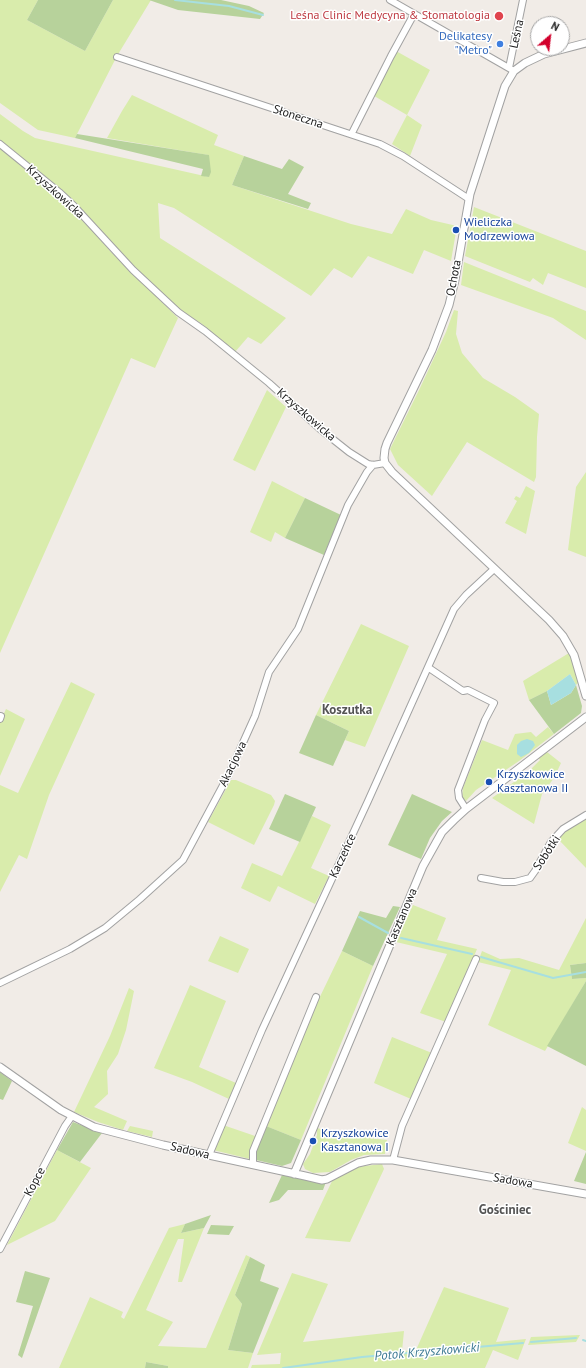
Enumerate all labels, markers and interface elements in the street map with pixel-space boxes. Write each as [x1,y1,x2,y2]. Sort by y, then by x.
place label: Leśna Clinic Medycyna & Stomatologia [290,9,490,23]
marker: Leśna Clinic Medycyna & Stomatologia [493,10,505,22]
north arrow [530,16,570,56]
street label: Leśna [507,18,527,50]
text: N [549,18,562,34]
place label: Delikatesy "Metro" [439,30,492,58]
marker: Delikatesy "Metro" [495,39,505,49]
street label: Słoneczna [271,102,325,132]
street label: Krzyszkowicka [23,162,87,222]
place label: Wieliczka Modrzewiowa [464,216,535,244]
marker: Wieliczka Modrzewiowa [451,225,461,235]
street label: Ochota [443,259,465,297]
street label: Krzyszkowicka [274,385,338,445]
district label: Koszutka [322,702,372,718]
street label: Akacjowa [216,739,250,789]
place label: Krzyszkowice Kasztanowa II [497,768,568,796]
marker: Krzyszkowice Kasztanowa II [484,777,494,787]
street label: Kaczeńce [326,832,360,880]
street label: Sobótki [530,833,564,873]
street label: Kasztanowa [383,886,421,948]
place label: Krzyszkowice Kasztanowa I [321,1127,389,1155]
marker: Krzyszkowice Kasztanowa I [308,1136,318,1146]
street label: Sadowa [169,1140,211,1162]
street label: Kopce [21,1165,49,1199]
street label: Sadowa [492,1170,534,1192]
district label: Gościniec [479,1202,531,1218]
water label: Potok Krzyszkowicki [374,1340,480,1364]

